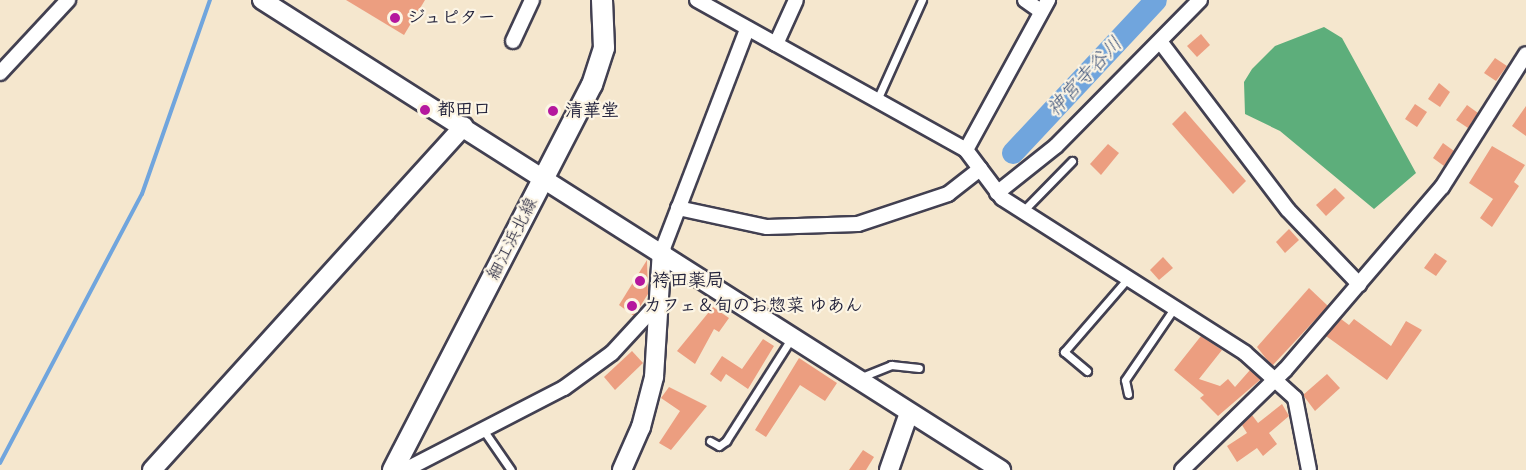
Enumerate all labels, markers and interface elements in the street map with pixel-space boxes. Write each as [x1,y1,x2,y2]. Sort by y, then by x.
place label: ジュピター [407,7,497,29]
marker: ジュピター [388,11,402,25]
water label: 神宮寺谷川 [1042,32,1128,122]
place label: 都田口 [437,99,491,121]
place label: 清華堂 [565,100,619,122]
marker: 都田口 [418,103,432,117]
marker: 清華堂 [546,104,560,118]
street label: 細江浜北線 [483,194,543,284]
place label: 袴田薬局 [652,270,724,292]
marker: 袴田薬局 [633,274,647,288]
place label: カフェ＆旬のお惣菜 ゆあん [644,295,865,317]
marker: カフェ＆旬のお惣菜 ゆあん [625,299,639,313]

